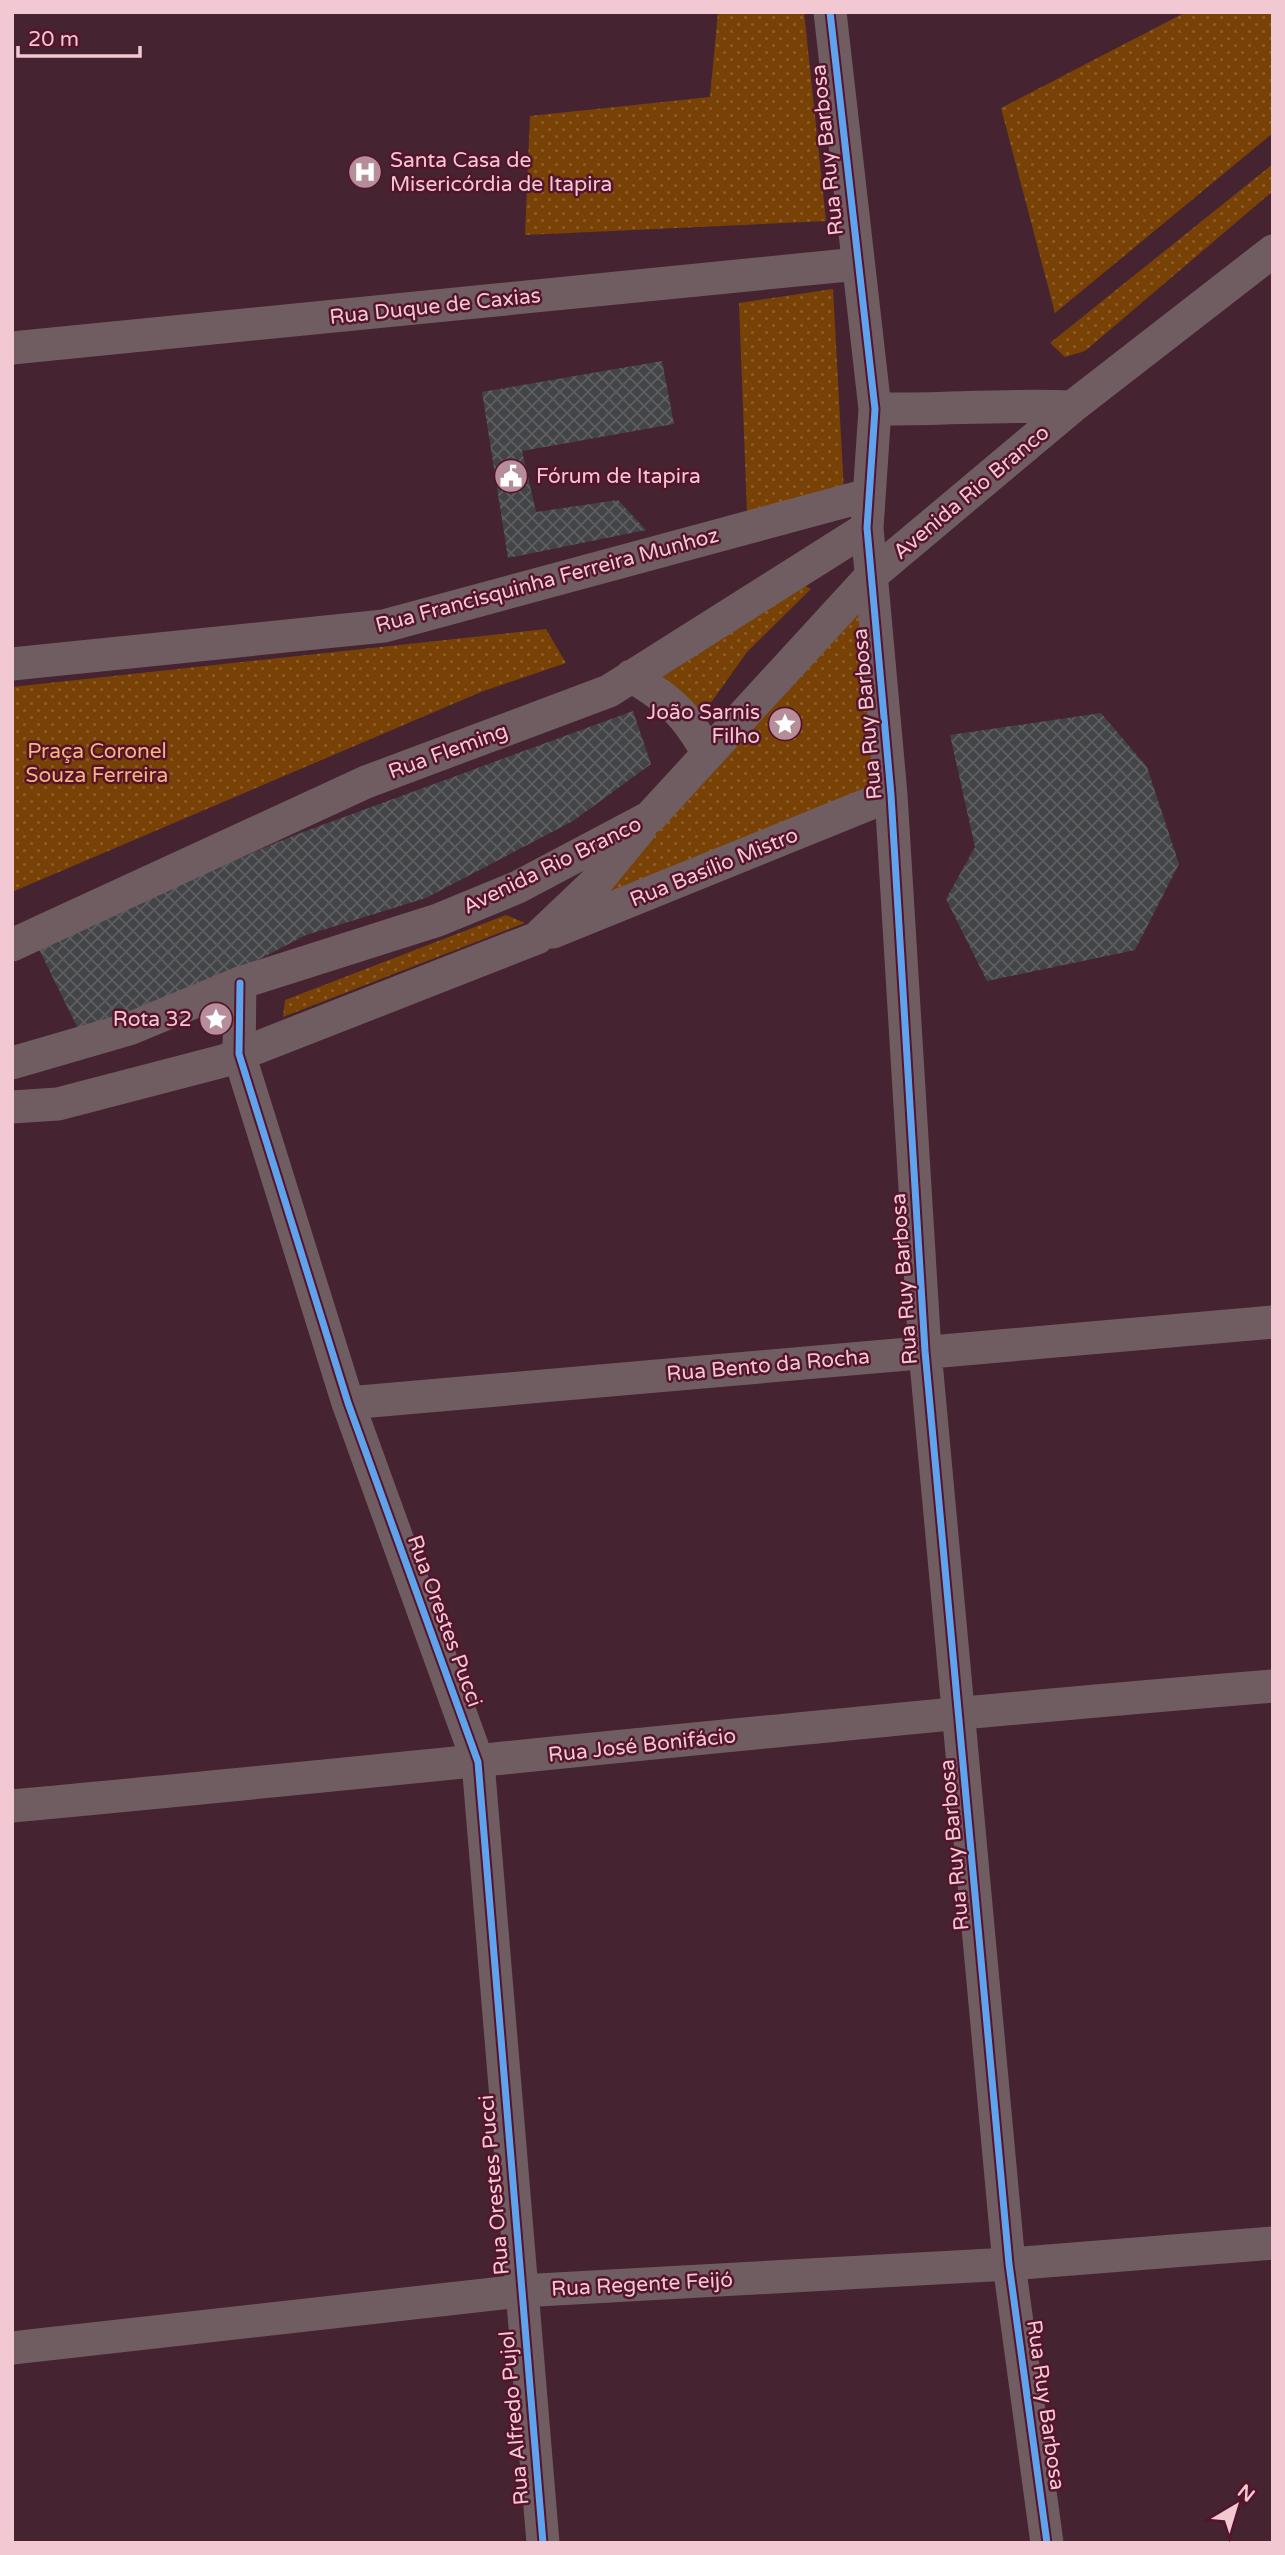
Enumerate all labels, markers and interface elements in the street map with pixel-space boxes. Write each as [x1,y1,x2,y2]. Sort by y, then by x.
scale bar [18,14,140,58]
text: 20 m [28,27,79,52]
street label: Rua Ruy Barbosa [806,63,849,237]
place label: Santa Casa de Misericórdia de Itapira [390,148,612,197]
hospital icon: Santa Casa de Misericórdia de Itapira [346,153,384,191]
street label: Rua Duque de Caxias [328,283,542,330]
street label: Avenida Rio Branco [888,420,1054,565]
public building icon: Fórum de Itapira [492,457,530,495]
place label: Fórum de Itapira [536,464,701,489]
street label: Rua Francisquinha Ferreira Munhoz [373,523,721,638]
street label: Rua Ruy Barbosa [848,627,887,801]
place label: João Sarnis Filho [647,700,760,749]
place icon: João Sarnis Filho [766,705,804,743]
street label: Rua Fleming [385,718,511,785]
park label: Praça Coronel Souza Ferreira [26,739,168,788]
street label: Avenida Rio Branco [459,811,646,920]
street label: Rua Basílio Mistro [626,822,802,913]
place icon: Rota 32 [197,1000,235,1038]
place label: Rota 32 [113,1007,192,1032]
street label: Rua Ruy Barbosa [886,1192,923,1366]
street label: Rua Bento da Rocha [665,1344,871,1387]
street label: Rua Orestes Pucci [402,1532,487,1711]
street label: Rua José Bonifácio [547,1723,737,1768]
street label: Rua Ruy Barbosa [935,1758,974,1932]
street label: Rua Orestes Pucci [474,2094,515,2276]
street label: Rua Regente Feijó [551,2267,734,2302]
street label: Rua Ruy Barbosa [1021,2318,1070,2492]
street label: Rua Alfredo Pujol [494,2330,535,2506]
north arrow [1201,2471,1271,2541]
text: N [1233,2480,1259,2507]

